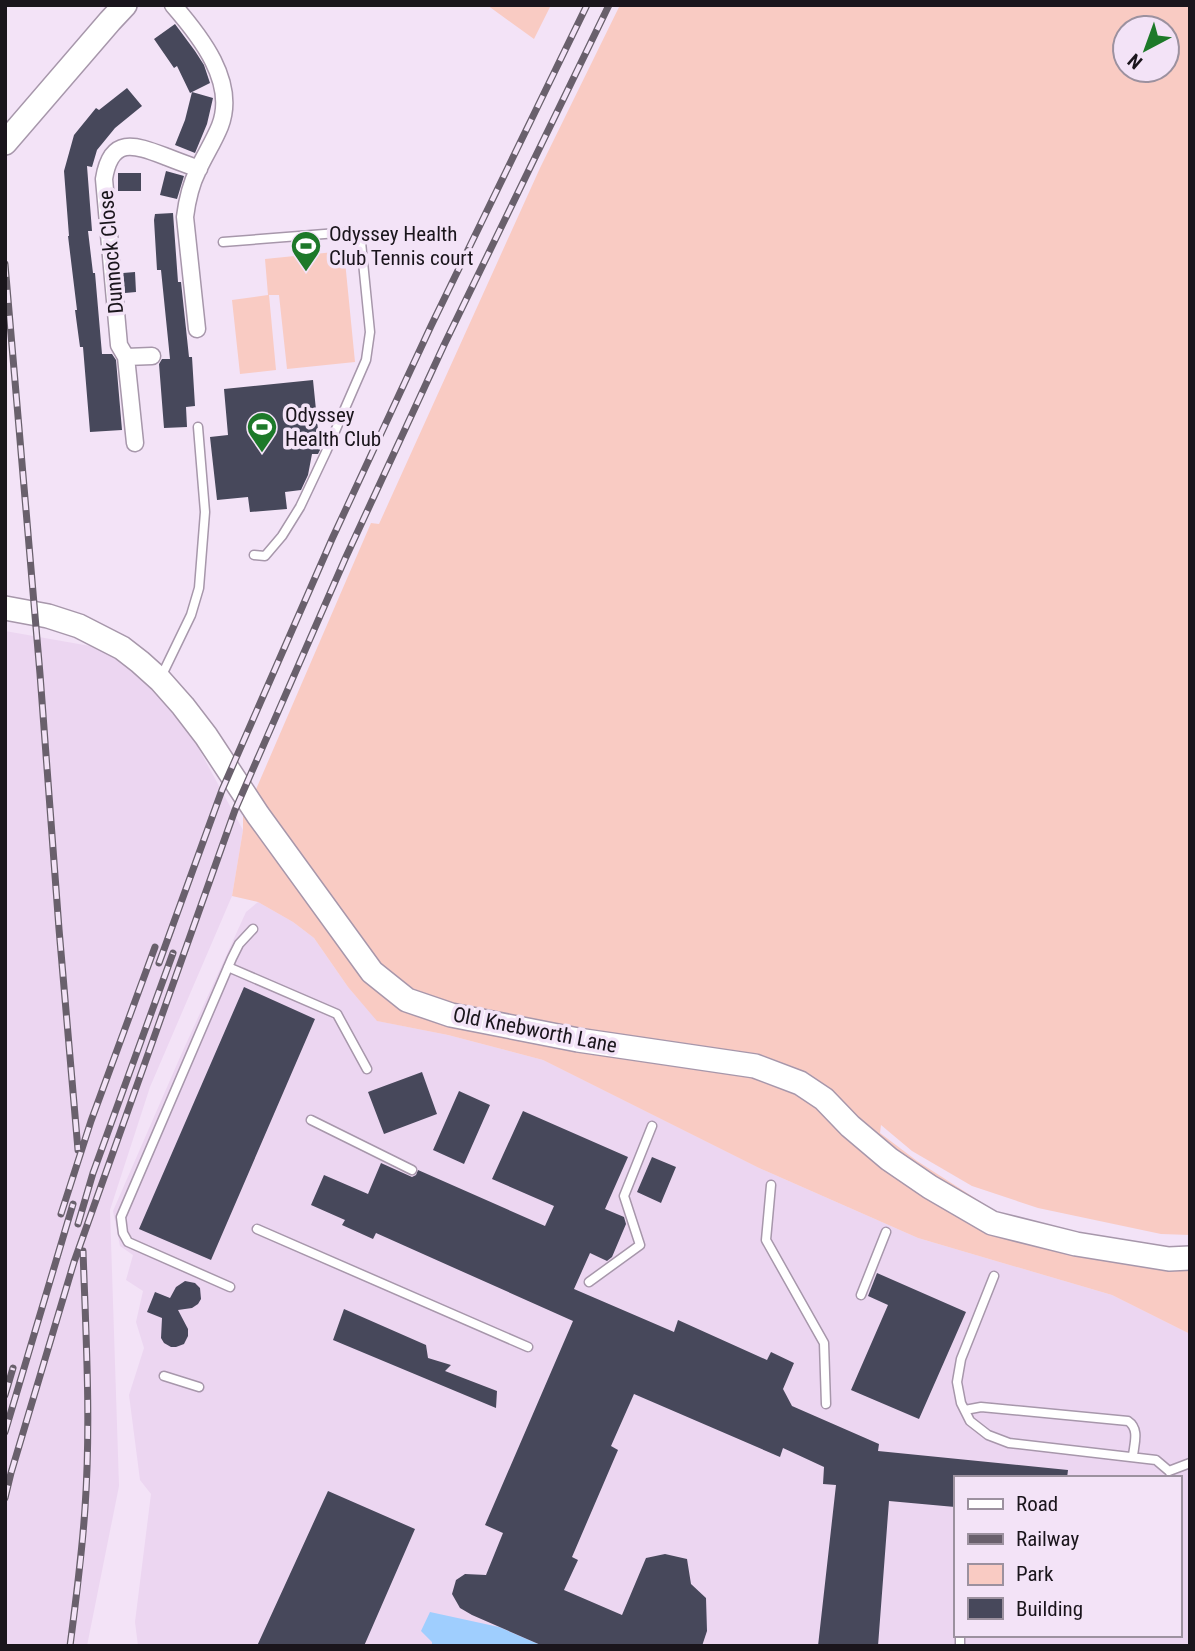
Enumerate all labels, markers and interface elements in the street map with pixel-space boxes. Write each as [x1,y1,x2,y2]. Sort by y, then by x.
north arrow [1111,14,1181,84]
text: N [1123,49,1147,74]
street label: Dunnock Close [94,189,128,315]
place label: Odyssey Health Club Tennis court [329,222,473,270]
sports icon: Odyssey Health Club Tennis court [289,229,323,273]
place label: Odyssey Health Club [285,403,381,451]
sports icon: Odyssey Health Club [245,410,279,454]
street label: Old Knebworth Lane [451,1002,619,1058]
legend [954,1476,1181,1637]
text: Road [1016,1492,1058,1516]
text: Railway [1016,1527,1079,1551]
text: Park [1016,1562,1054,1586]
text: Building [1016,1597,1083,1621]

